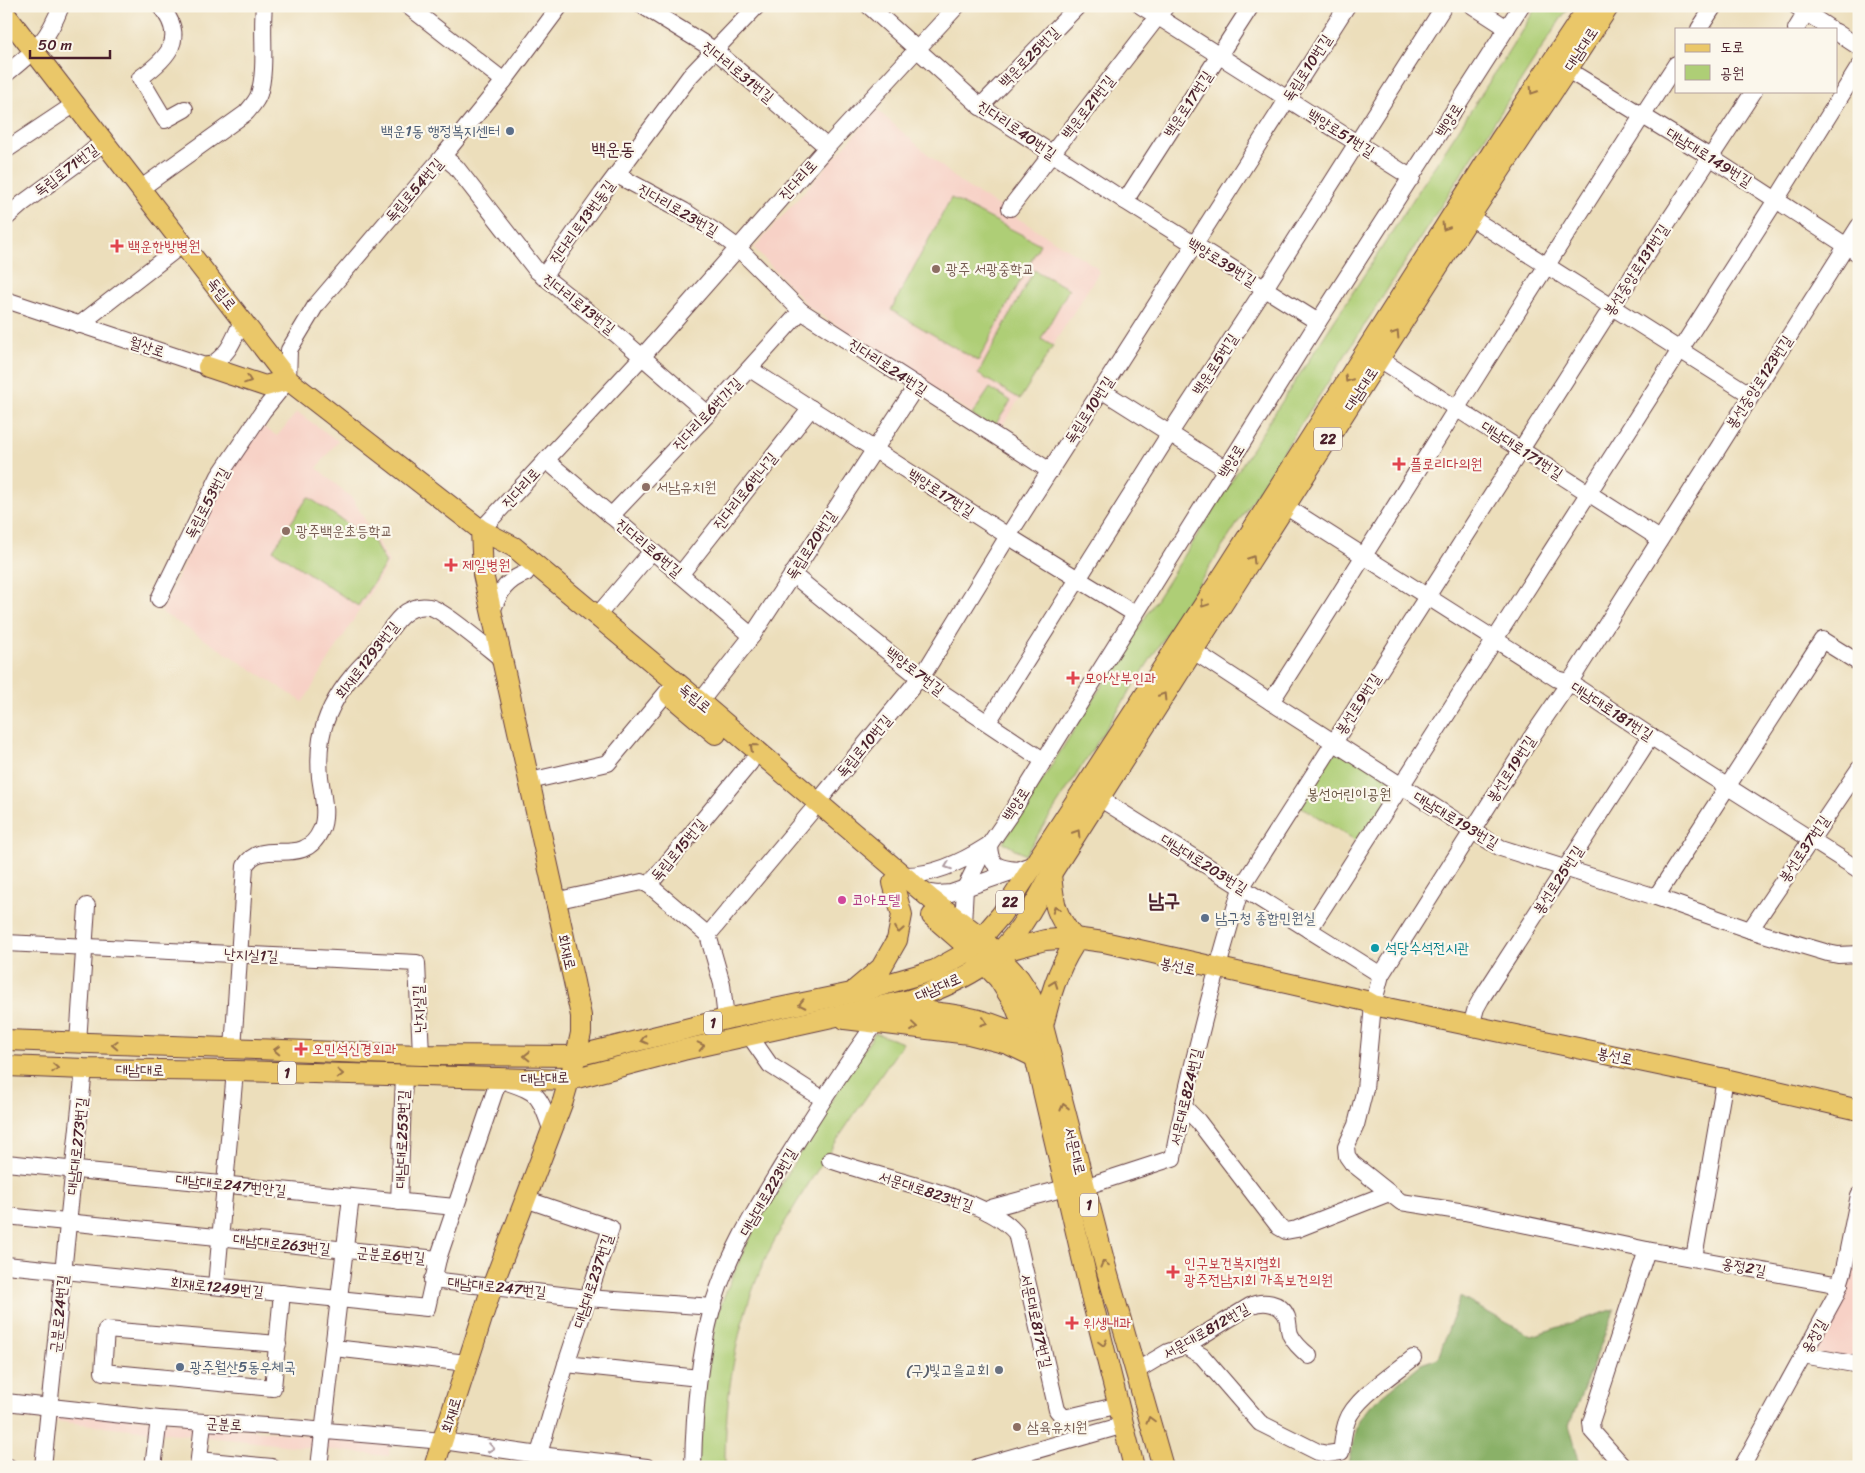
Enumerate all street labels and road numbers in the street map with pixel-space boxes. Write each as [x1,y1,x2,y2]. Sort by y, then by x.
street label: 백운로25번길 [992,20,1066,94]
street label: 대남대로 [1557,22,1605,76]
street label: 독립로10번길 [1275,29,1339,107]
street label: 진다리로31번길 [696,34,780,110]
street label: 백운로17번길 [1157,65,1219,143]
street label: 백운로21번길 [1055,69,1121,145]
street label: 진다리로40번길 [972,94,1062,166]
street label: 백양로 [1428,98,1470,142]
street label: 백양로51번길 [1302,102,1380,164]
street label: 대남대로149번길 [1661,120,1757,194]
street label: 독립로71번길 [28,137,104,203]
street label: 독립로54번길 [378,152,450,228]
street label: 진다리로 [772,153,824,207]
street label: 진다리로13번동길 [542,174,622,270]
street label: 진다리로23번길 [633,176,723,244]
street label: 봉선중앙로131번길 [1596,219,1676,321]
street label: 백양로39번길 [1182,230,1262,294]
street label: 진다리로13번길 [537,267,621,341]
street label: 독립로 [201,272,243,316]
street label: 백운로5번길 [1185,328,1245,400]
street label: 월산로 [126,329,168,365]
street label: 봉선중앙로123번길 [1719,330,1799,434]
street label: 진다리로24번길 [843,331,933,403]
street label: 대남대로 [1337,362,1385,416]
street label: 진다리로6번가길 [666,371,748,457]
street label: 독립로10번길 [1057,371,1121,449]
street label: 대남대로171번길 [1476,414,1568,486]
road number: 22 [1314,428,1342,450]
street label: 백양로 [1210,439,1252,483]
street label: 진다리로6번나길 [706,446,784,536]
street label: 진다리로 [495,461,547,515]
street label: 백양로17번길 [902,462,980,524]
street label: 독립로53번길 [177,463,237,543]
street label: 독립로20번길 [779,505,843,585]
street label: 진다리로6번길 [610,512,688,584]
street label: 회재로1293번길 [328,615,406,705]
street label: 백양로7번길 [880,640,950,702]
street label: 봉선로9번길 [1328,668,1388,740]
street label: 대남대로181번길 [1565,674,1659,748]
street label: 독립로 [673,676,717,720]
street label: 독립로10번길 [830,708,898,784]
street label: 봉선로19번길 [1479,730,1543,808]
street label: 백양로 [995,782,1037,826]
street label: 대남대로193번길 [1408,784,1504,856]
street label: 봉선로37번길 [1772,810,1836,888]
street label: 독립로15번길 [644,813,712,887]
street label: 대남대로203번길 [1155,827,1253,901]
street label: 봉선로25번길 [1526,840,1590,920]
road number: 22 [996,890,1024,914]
street label: 회재로 [550,931,584,973]
street label: 난지실1길 [223,941,279,969]
street label: 봉선로 [1158,950,1198,982]
street label: 대남대로 [911,965,965,1009]
street label: 난지실길 [405,984,433,1034]
road number: 1 [704,1011,722,1034]
street label: 봉선로 [1595,1040,1635,1072]
street label: 서문대로824번길 [1162,1046,1210,1148]
street label: 대남대로 [116,1057,164,1083]
road number: 1 [278,1062,296,1084]
street label: 대남대로 [520,1064,570,1092]
street label: 대남대로253번길 [387,1089,417,1189]
street label: 대남대로273번길 [59,1096,95,1196]
street label: 서문대로 [1057,1124,1093,1178]
street label: 대남대로223번길 [732,1143,804,1241]
street label: 서문대로823번길 [875,1163,977,1219]
street label: 대남대로247번안길 [174,1166,288,1204]
road number: 1 [1080,1194,1098,1216]
street label: 대남대로263번길 [232,1226,332,1262]
street label: 대남대로237번길 [566,1230,620,1332]
street label: 군분로6번길 [356,1239,426,1271]
street label: 옹정2길 [1719,1250,1769,1284]
street label: 회재로1249번길 [169,1269,265,1305]
street label: 대남대로247번길 [446,1269,548,1305]
street label: 서문대로817번길 [1012,1271,1060,1371]
street label: 군분로24번길 [42,1274,76,1354]
street label: 서문대로812번길 [1158,1296,1254,1366]
street label: 옹정길 [1794,1314,1834,1358]
street label: 회재로 [433,1394,469,1436]
street label: 군분로 [205,1410,243,1438]

